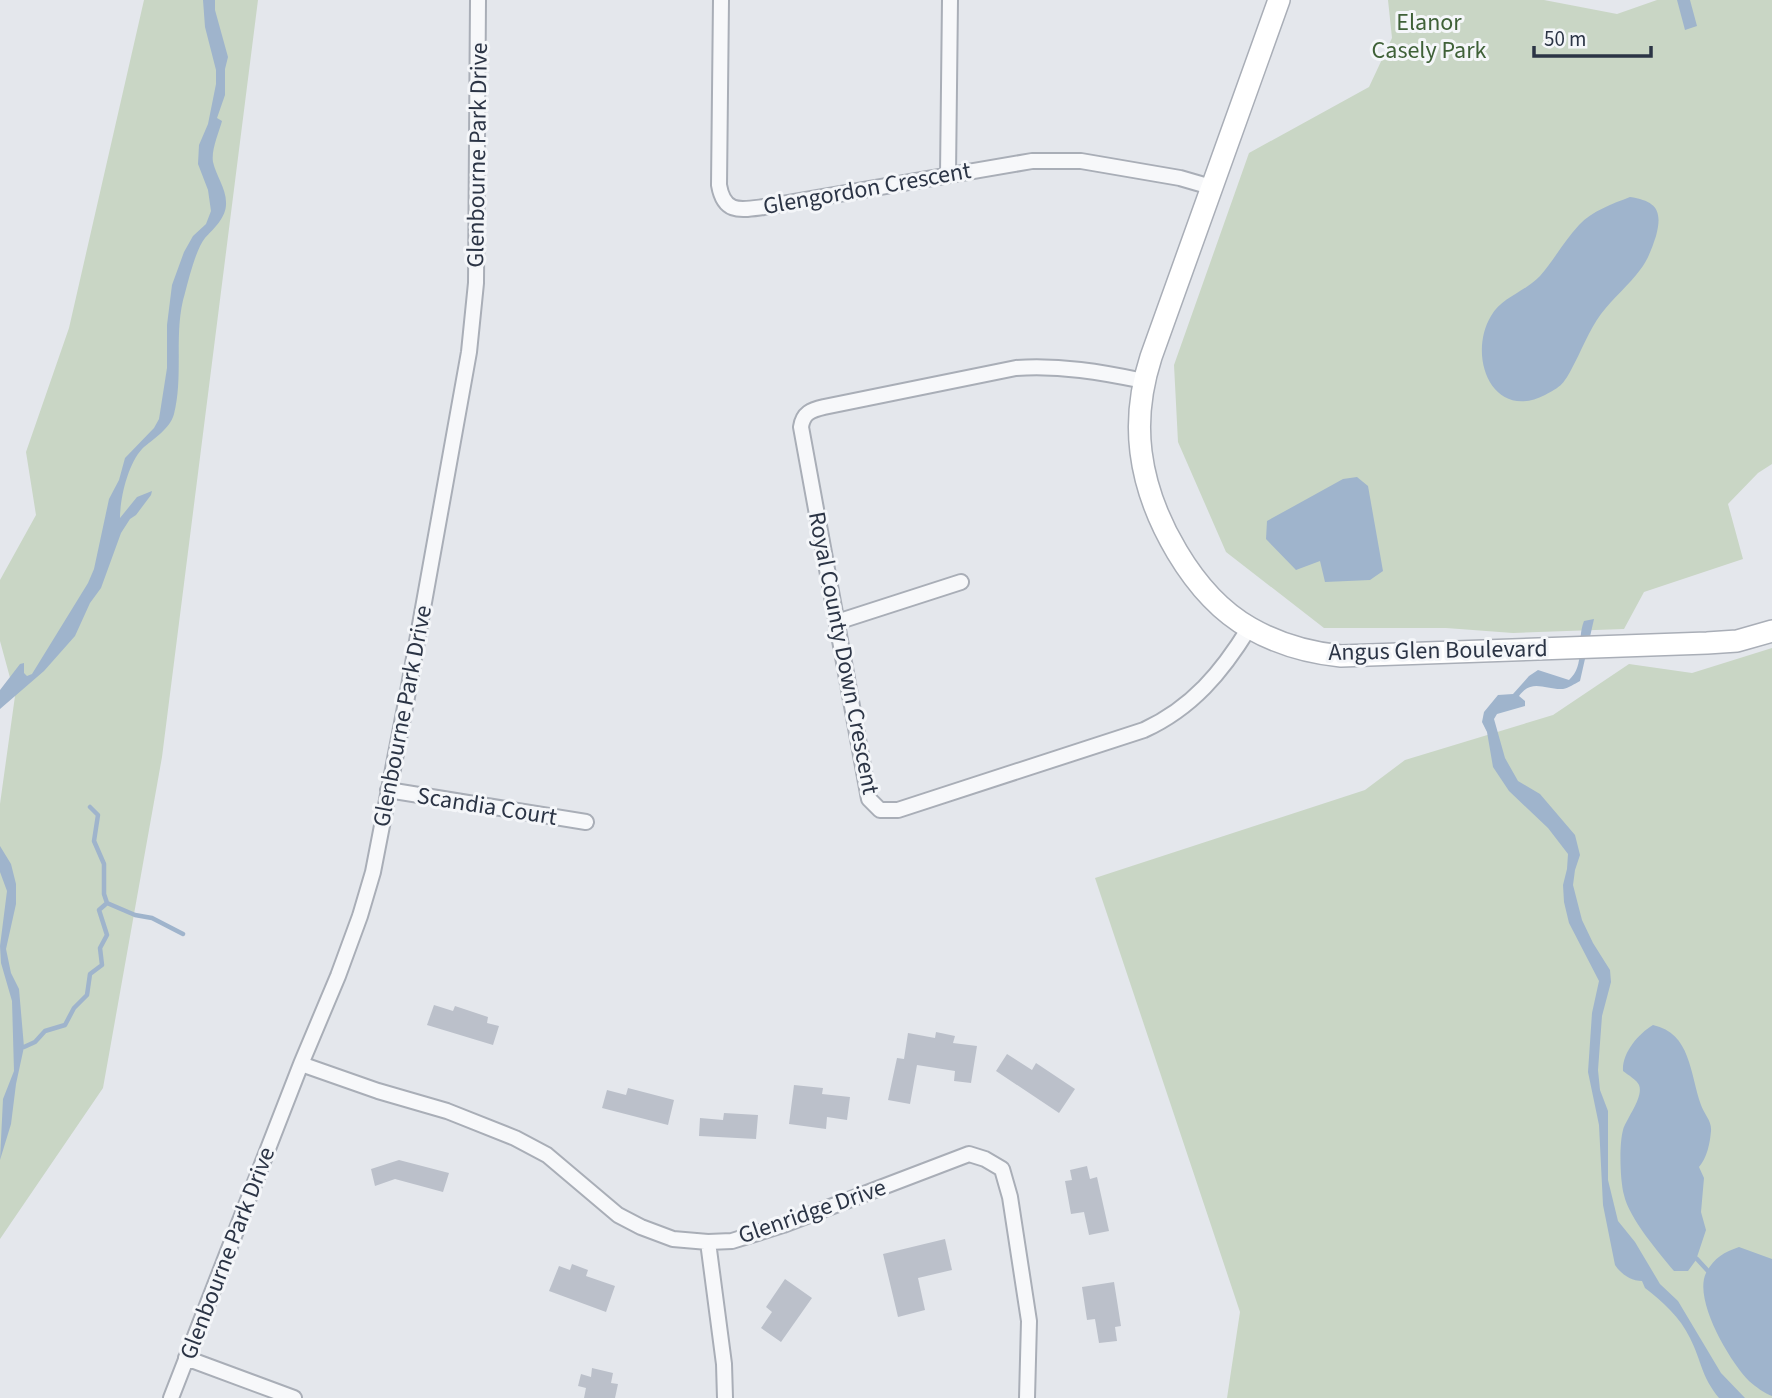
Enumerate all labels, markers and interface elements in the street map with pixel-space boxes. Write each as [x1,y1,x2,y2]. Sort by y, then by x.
park label: Elanor Casely Park [1372,5,1486,68]
scale bar [1534,14,1651,58]
text: 50 m [1544,24,1586,54]
street label: Glenbourne Park Drive [458,42,497,268]
street label: Glengordon Crescent [760,153,974,224]
street label: Royal County Down Crescent [799,509,888,797]
street label: Glenbourne Park Drive [364,602,441,830]
street label: Angus Glen Boulevard [1328,631,1548,670]
street label: Scandia Court [415,778,559,835]
street label: Glenbourne Park Drive [171,1142,284,1365]
street label: Glenridge Drive [734,1170,891,1253]

